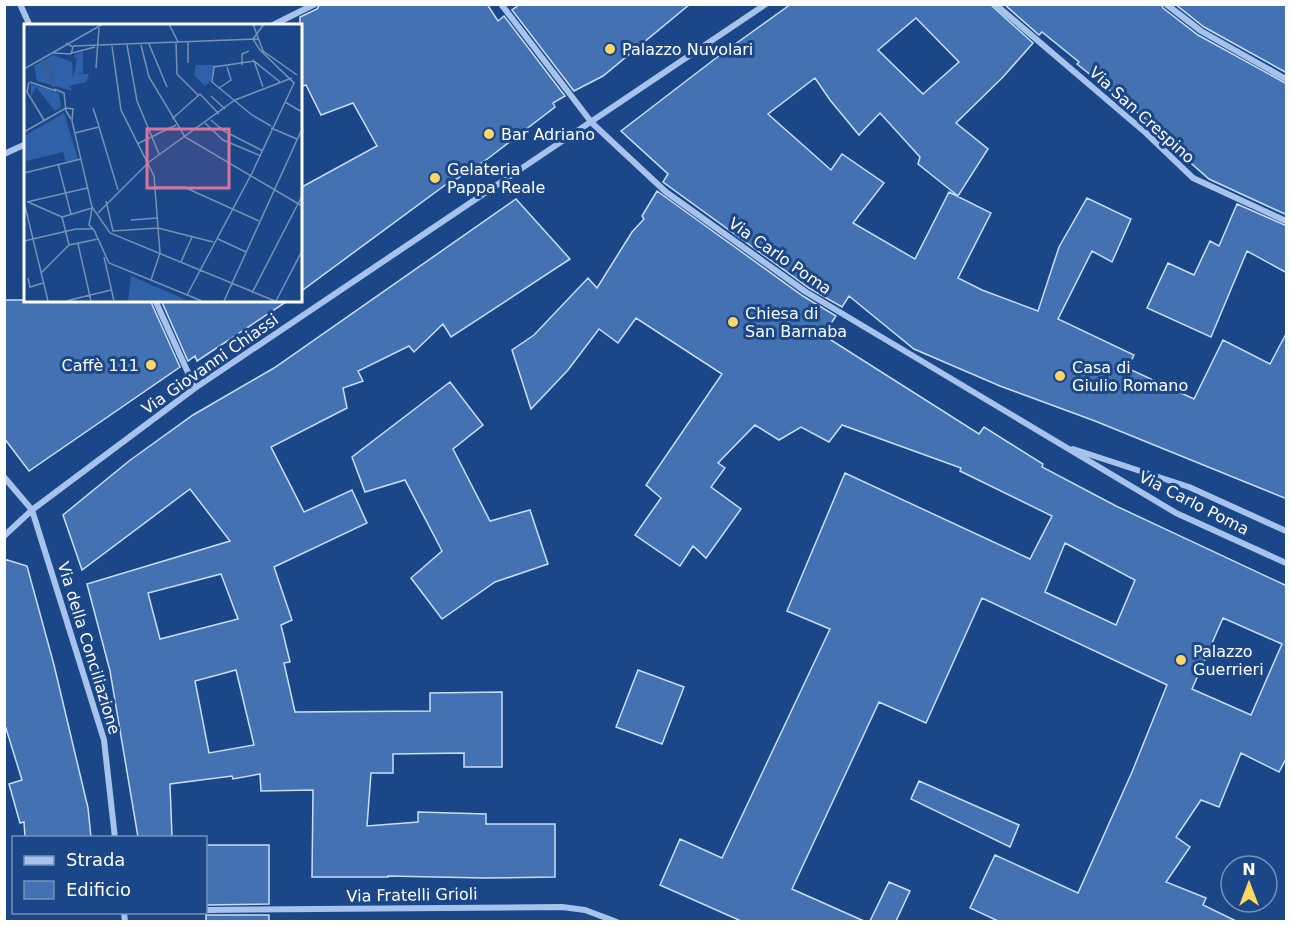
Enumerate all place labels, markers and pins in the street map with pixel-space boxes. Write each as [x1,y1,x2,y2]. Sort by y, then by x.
place label: Palazzo Nuvolari [622,40,753,59]
marker: Palazzo Nuvolari [603,42,617,56]
place label: Bar Adriano [501,125,595,144]
marker: Bar Adriano [482,127,496,141]
place label: Gelateria Pappa Reale [447,160,545,197]
marker: Gelateria Pappa Reale [428,171,442,185]
place label: Chiesa di San Barnaba [745,304,847,341]
marker: Chiesa di San Barnaba [726,315,740,329]
place label: Caffè 111 [62,356,139,375]
marker: Caffè 111 [144,358,158,372]
place label: Casa di Giulio Romano [1072,358,1188,395]
marker: Casa di Giulio Romano [1053,369,1067,383]
place label: Palazzo Guerrieri [1193,642,1264,679]
marker: Palazzo Guerrieri [1174,653,1188,667]

